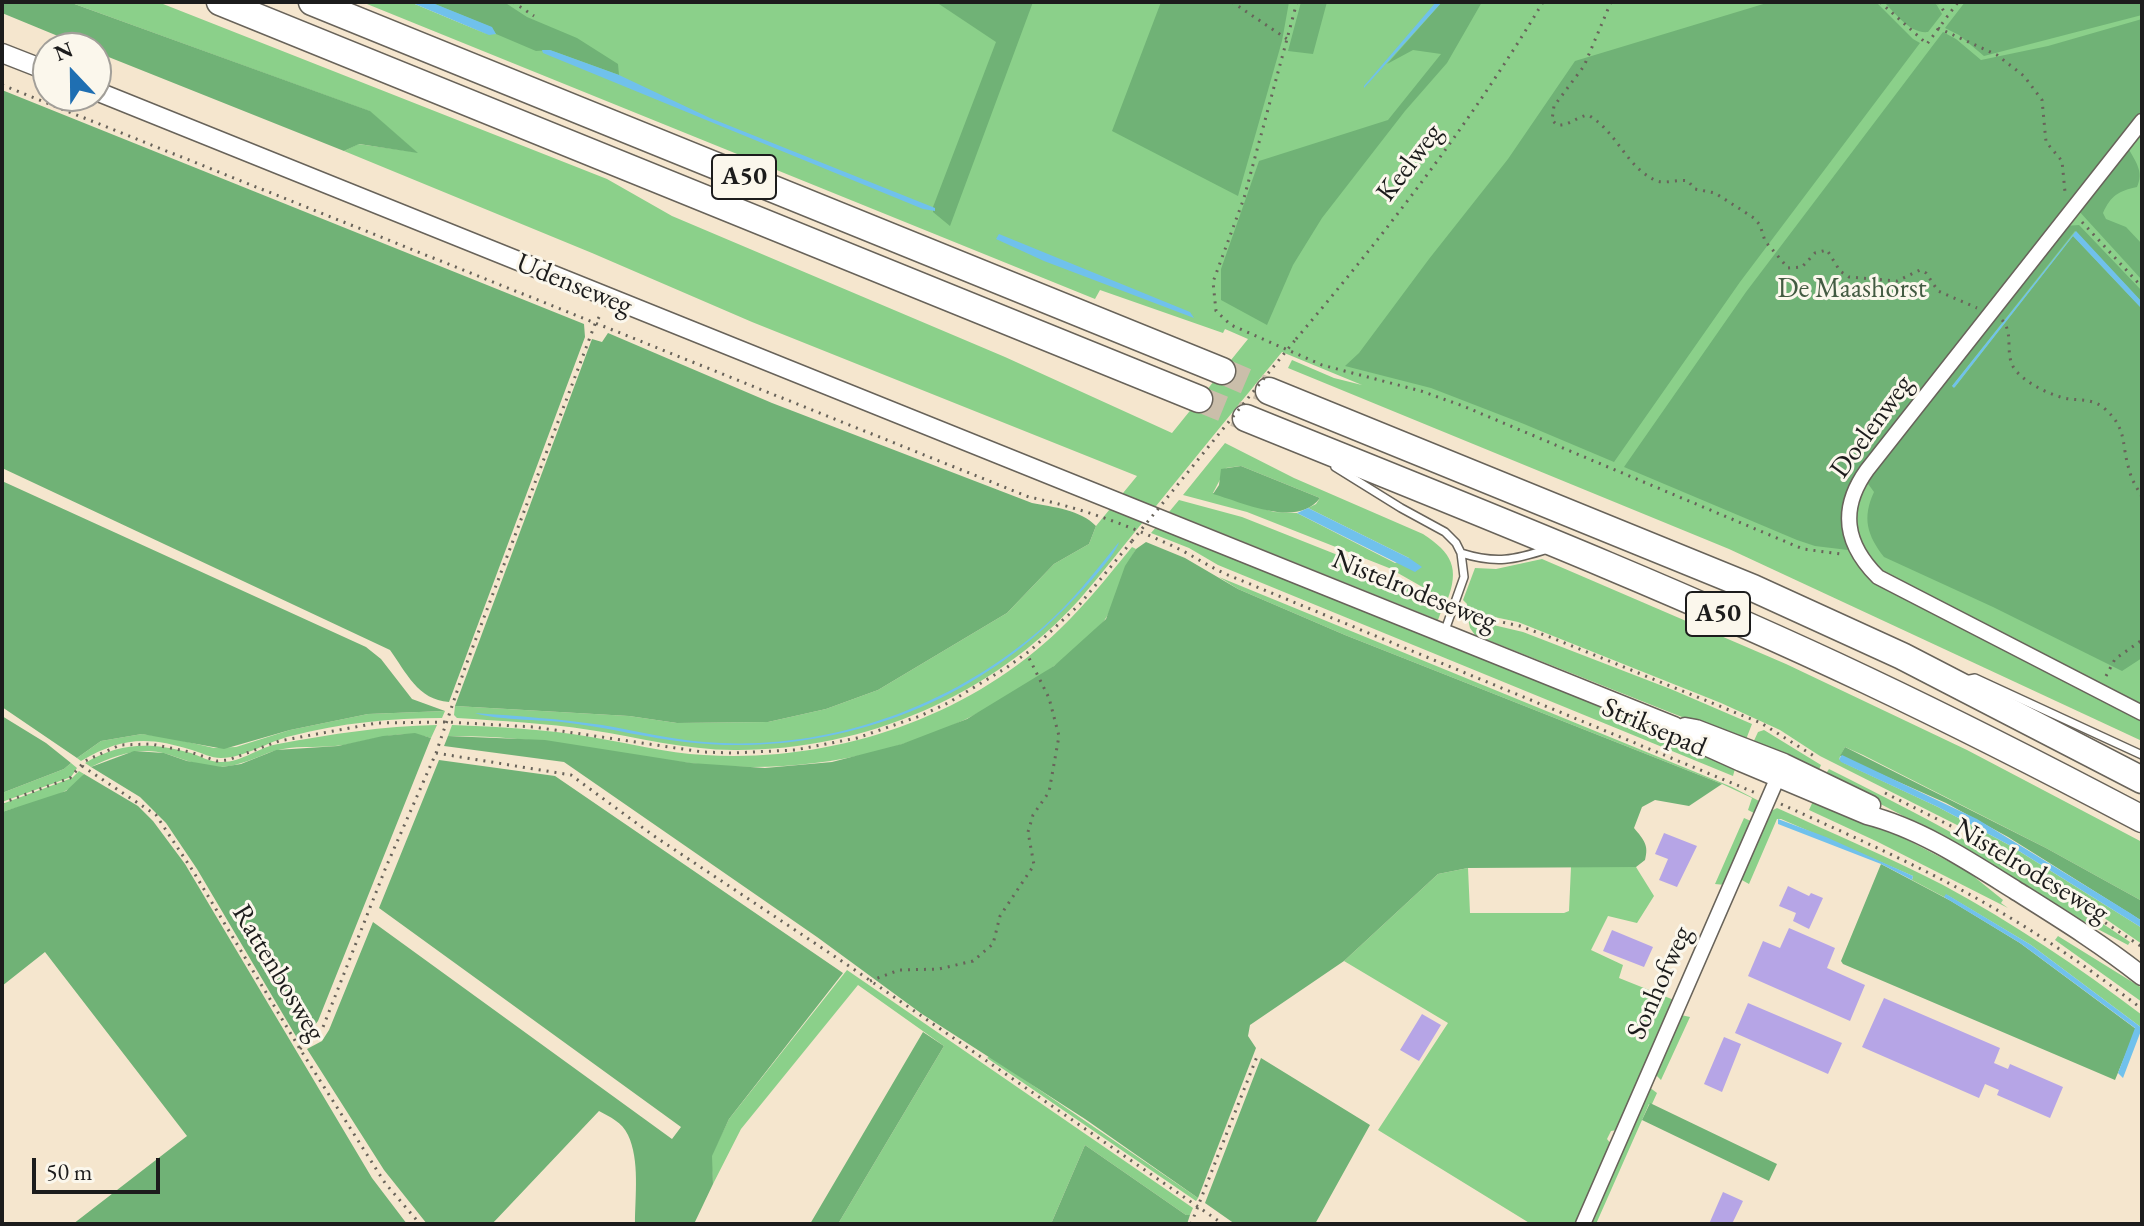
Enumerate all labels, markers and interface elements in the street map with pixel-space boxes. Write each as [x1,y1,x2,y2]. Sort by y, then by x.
north arrow [32,32,112,112]
text: N [50,34,77,68]
street label: Keelweg [1370,117,1450,209]
road number: A50 [712,155,776,199]
street label: Udenseweg [511,247,637,323]
park label: De Maashorst [1777,272,1927,306]
street label: Doelenweg [1823,369,1921,485]
street label: Nistelrodeseweg [1327,543,1501,639]
road number: A50 [1686,592,1750,636]
street label: Striksepad [1597,691,1711,765]
street label: Nistelrodeseweg [1948,812,2114,930]
street label: Rattenbosweg [224,899,332,1047]
street label: Sonhofweg [1620,921,1700,1045]
scale bar [36,1142,164,1192]
text: 50 m [46,1156,93,1187]

